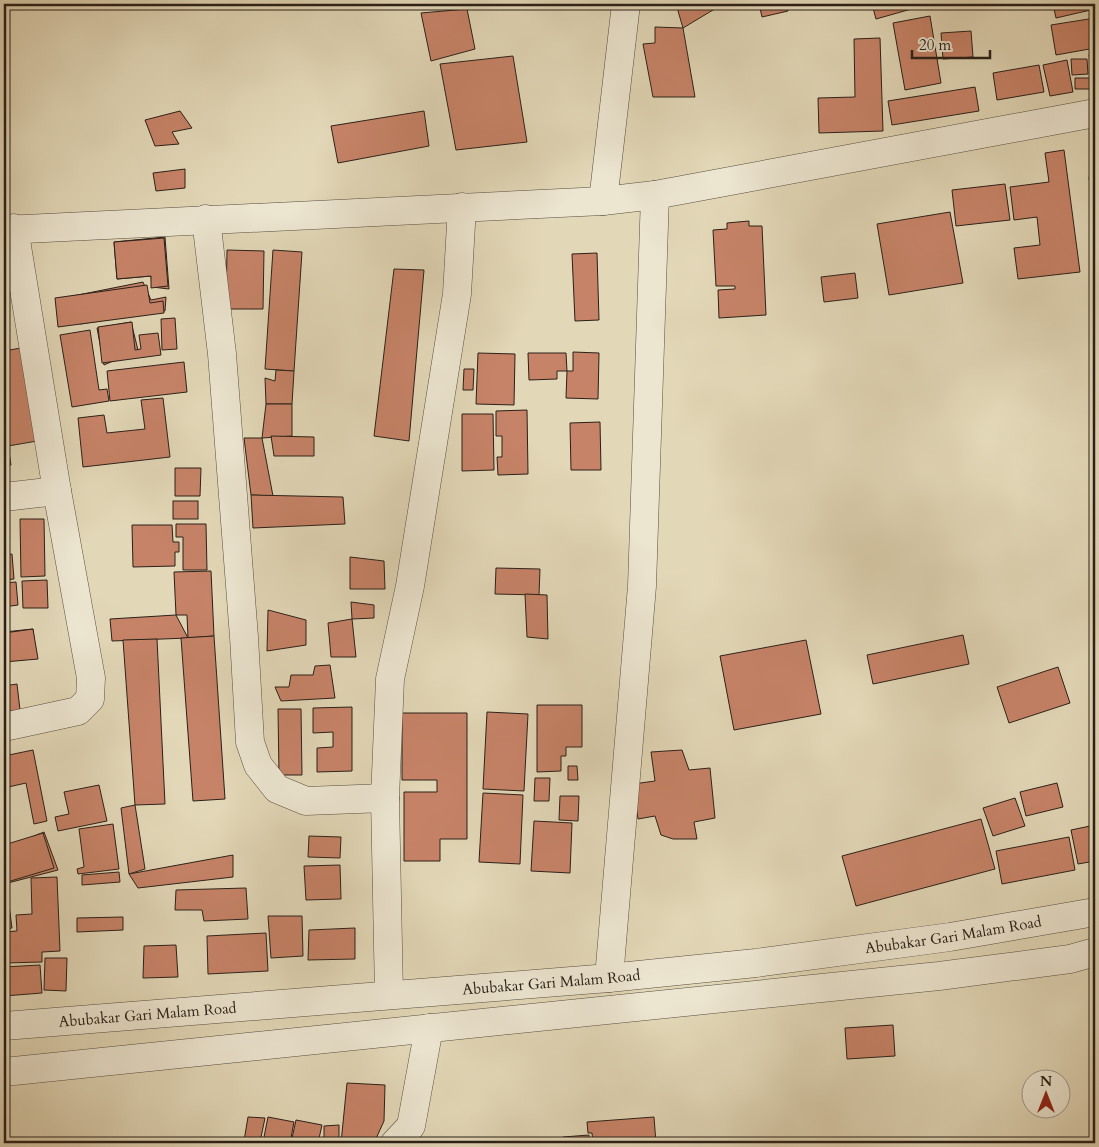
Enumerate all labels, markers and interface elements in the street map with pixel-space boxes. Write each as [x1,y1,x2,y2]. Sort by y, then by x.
scale bar [912,28,989,60]
text: 20 m [919,35,951,55]
street label: Abubakar Gari Malam Road [864,911,1043,958]
street label: Abubakar Gari Malam Road [462,965,641,1000]
street label: Abubakar Gari Malam Road [58,998,237,1032]
north arrow [1022,1070,1072,1120]
text: N [1040,1072,1052,1091]

